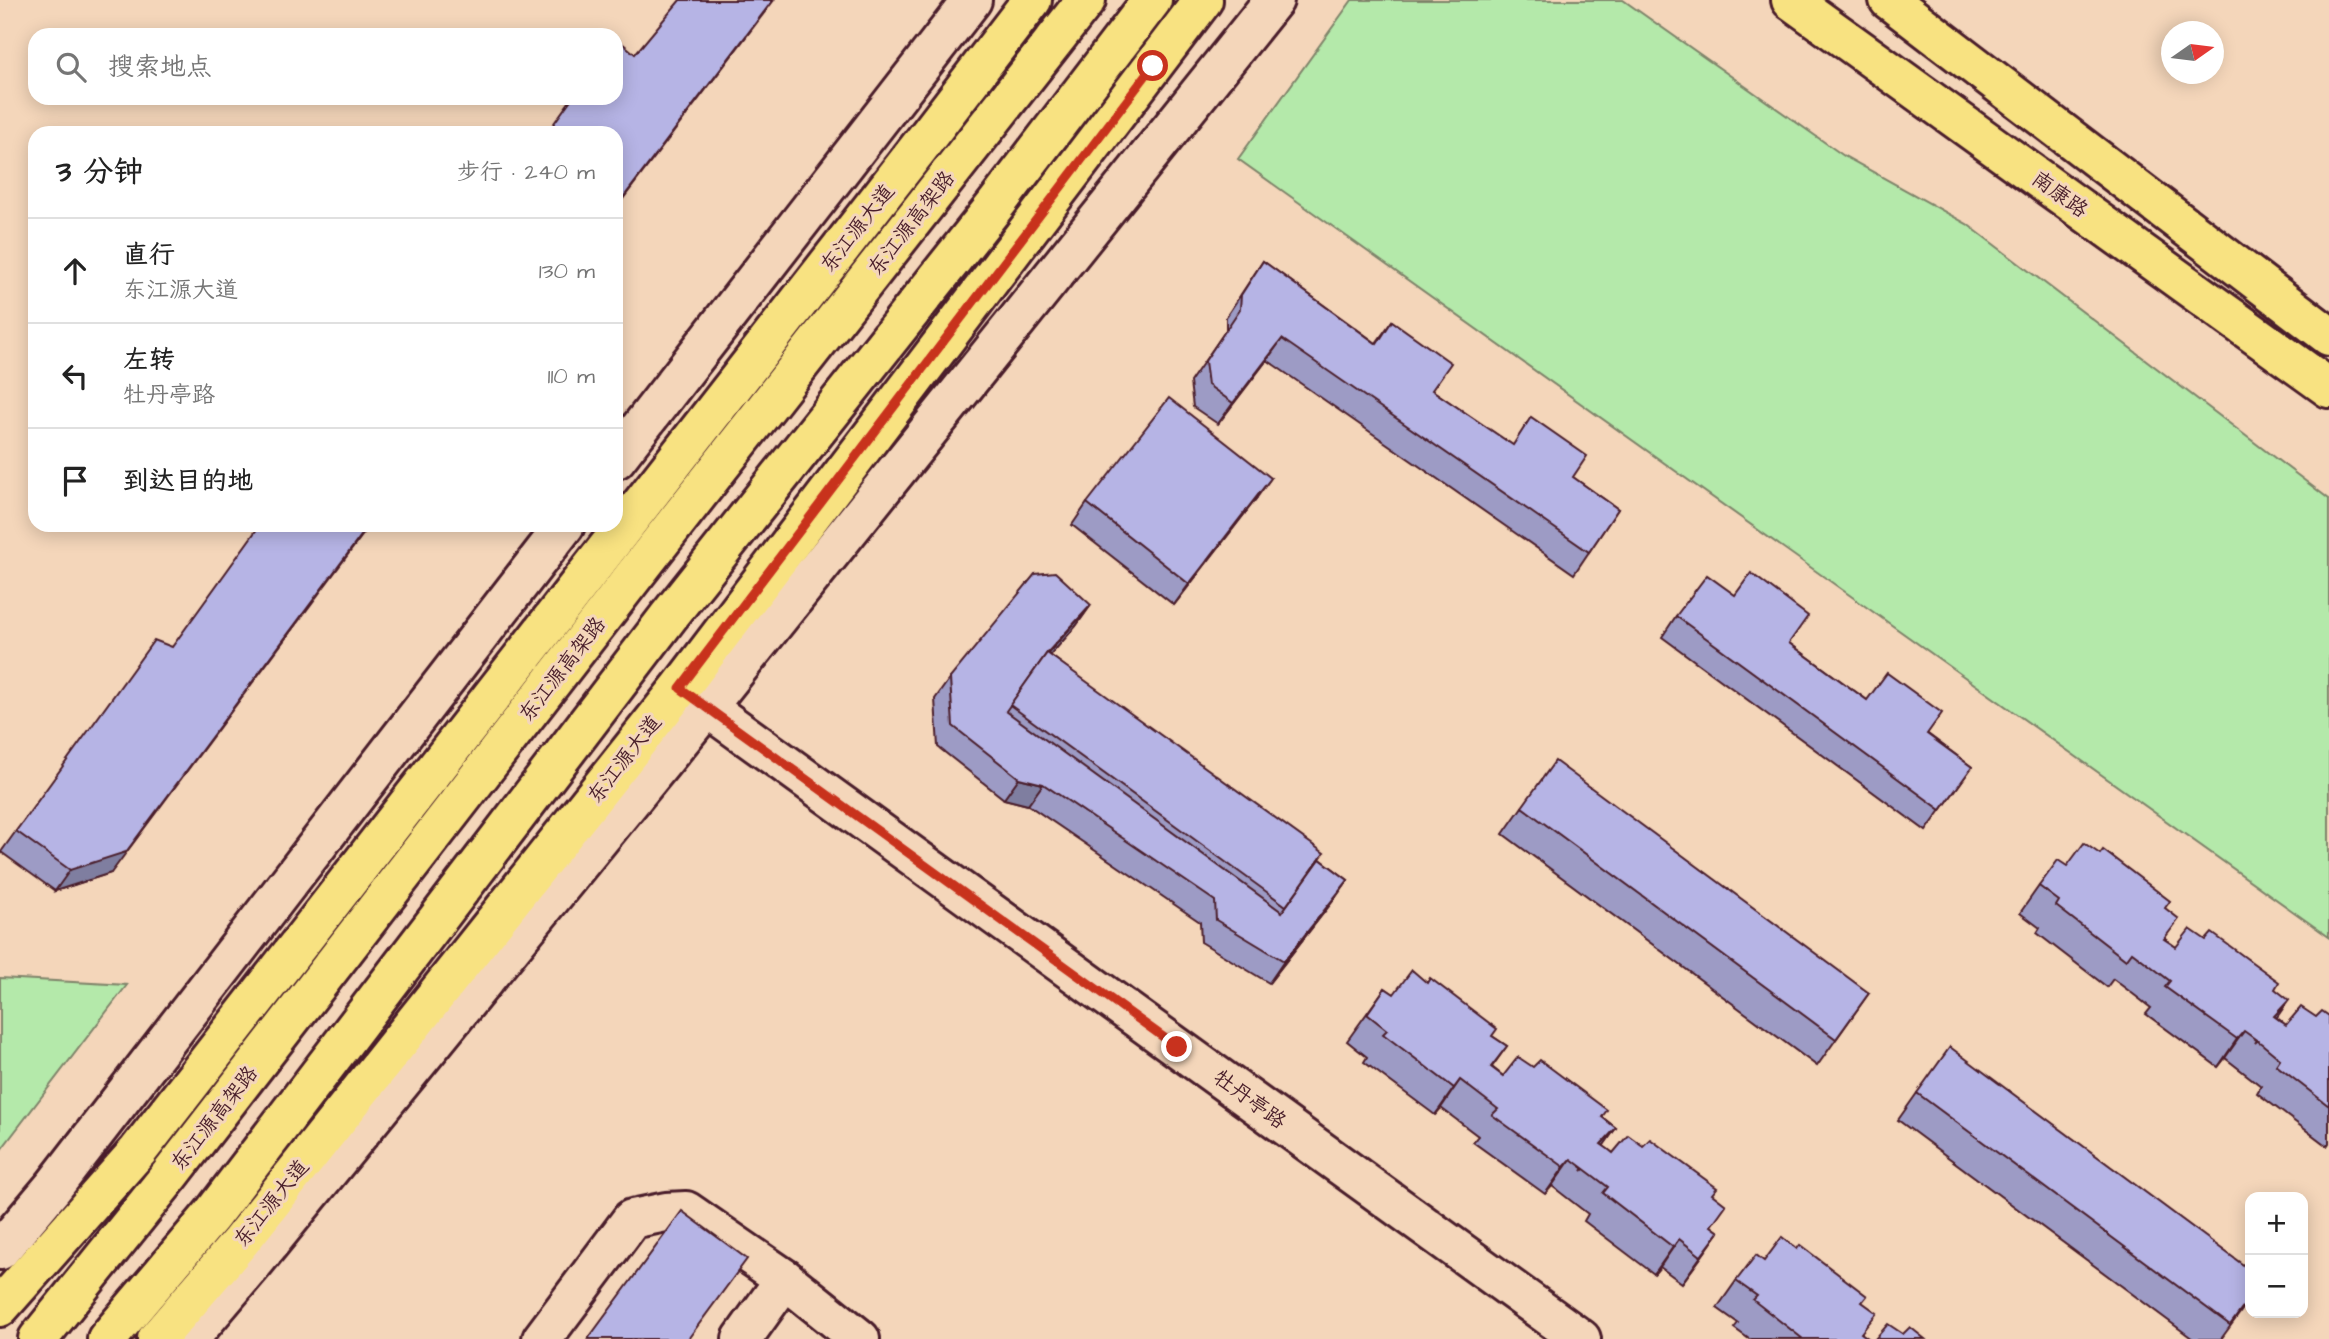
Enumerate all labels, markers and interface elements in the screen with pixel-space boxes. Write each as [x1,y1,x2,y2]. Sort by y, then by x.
north arrow [2161,21,2224,84]
search box [28,28,623,105]
icon: search [52,48,90,86]
text: 搜索地点 [108,49,212,85]
route start [1137,50,1168,81]
text: 3 分钟 [56,151,143,193]
text: 步行 · 240 m [457,156,595,188]
street label: 南康路 [2026,164,2094,225]
street label: 东江源高架路 [861,165,962,282]
street label: 东江源大道 [814,178,901,279]
text: 直行 [123,237,175,273]
icon: ahead [56,252,94,290]
text: 130 m [539,255,595,287]
text: 东江源大道 [123,274,238,306]
text: 左转 [123,342,175,378]
icon: left [56,357,94,395]
text: 110 m [547,360,595,392]
text: 牡丹亭路 [123,379,215,411]
icon: arrive [56,462,94,500]
text: 到达目的地 [123,463,253,499]
street label: 东江源高架路 [512,611,613,728]
street label: 东江源大道 [581,709,668,810]
route end [1161,1031,1192,1062]
street label: 东江源高架路 [164,1060,265,1177]
street label: 牡丹亭路 [1207,1063,1292,1136]
street label: 东江源大道 [227,1153,316,1253]
map controls [2245,1192,2308,1318]
button: + [2245,1192,2308,1255]
button: − [2245,1255,2308,1318]

